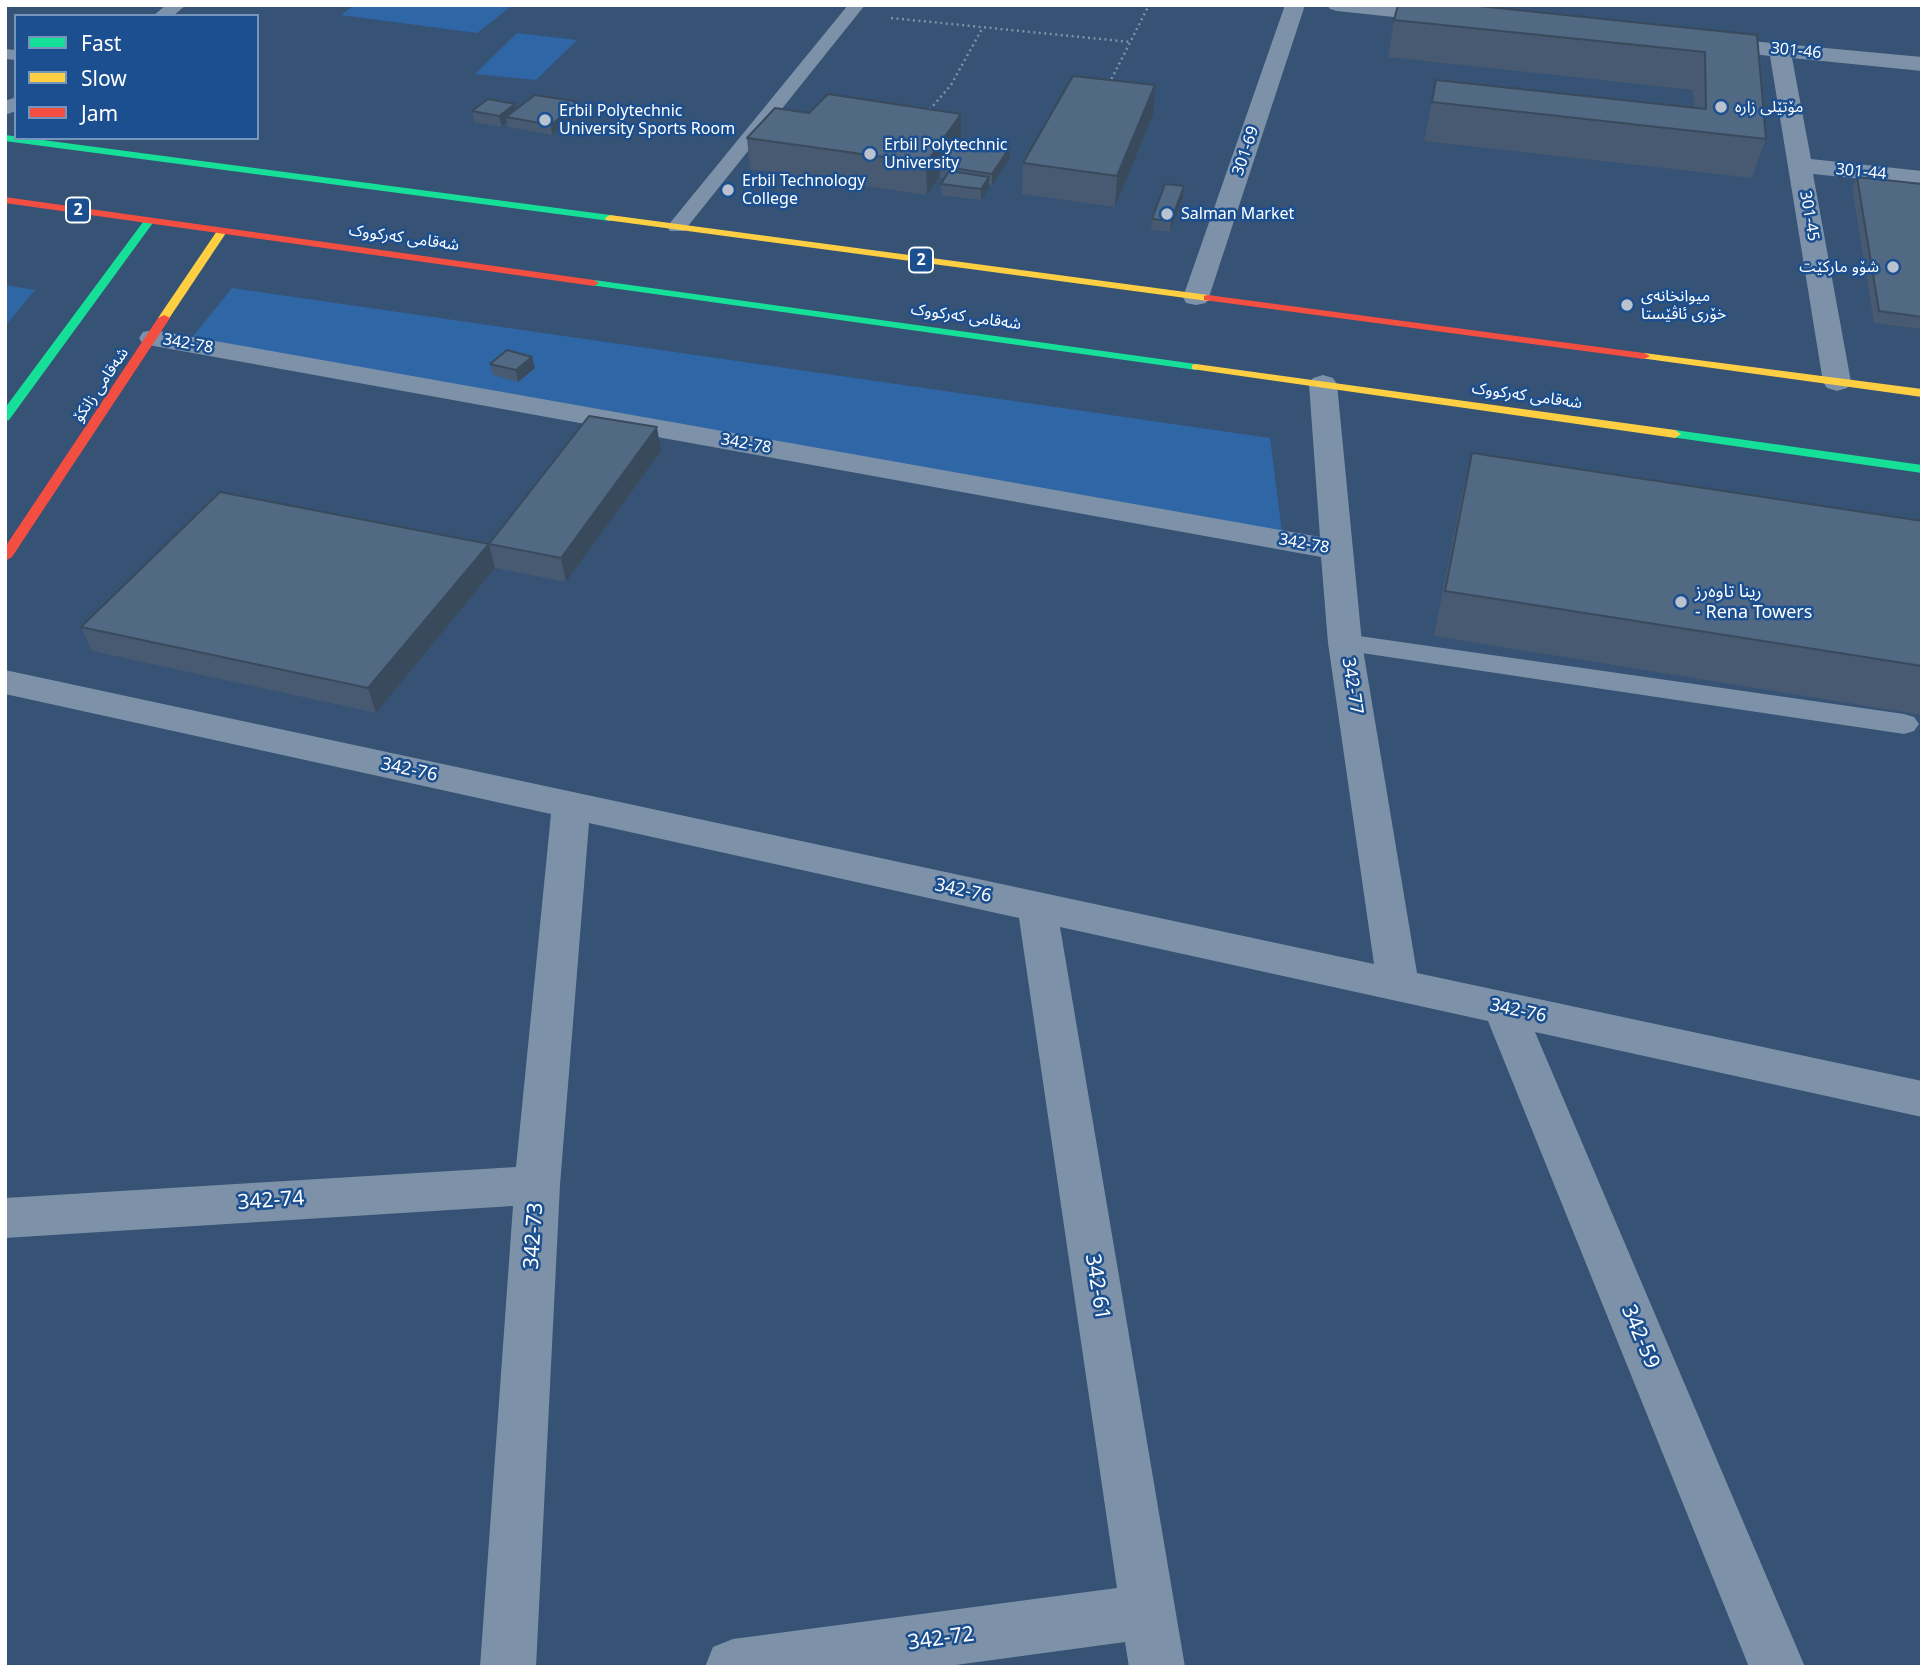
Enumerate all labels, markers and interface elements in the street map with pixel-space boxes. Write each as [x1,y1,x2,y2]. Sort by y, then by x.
legend [14,14,259,140]
text: Fast [81,29,121,57]
street label: 301-46 [1770,39,1822,63]
text: Slow [81,64,127,92]
place label: مۆتێلی زارە [1735,97,1803,117]
text: Jam [81,99,118,127]
marker: مۆتێلی زارە [1713,99,1729,115]
place label: Erbil Polytechnic University Sports Room [559,101,735,139]
marker: Erbil Polytechnic University Sports Room [537,112,553,128]
street label: 301-69 [1229,124,1263,178]
place label: Erbil Polytechnic University [884,135,1007,173]
marker: Erbil Polytechnic University [862,146,878,162]
street label: 301-44 [1835,160,1887,184]
place label: Erbil Technology College [742,171,866,209]
marker: Erbil Technology College [720,182,736,198]
street label: 301-45 [1795,189,1823,243]
road number: 2 [66,198,90,222]
place label: Salman Market [1181,204,1294,224]
marker: Salman Market [1159,206,1175,222]
street label: شەقامی کەرکووک [348,221,460,255]
road number: 2 [909,248,933,272]
place label: شۆو مارکێت [1799,257,1879,277]
marker: شۆو مارکێت [1885,259,1901,275]
place label: میوانخانەی خۆری ئاڤێستا [1641,286,1726,324]
marker: میوانخانەی خۆری ئاڤێستا [1619,297,1635,313]
street label: شەقامی کەرکووک [910,300,1022,334]
street label: 342-78 [161,330,215,358]
street label: شەقامی زانکۆ [69,344,133,426]
street label: شەقامی کەرکووک [1471,379,1583,413]
street label: 342-78 [719,430,773,458]
street label: 342-78 [1277,530,1331,558]
place label: رينا تاوەرز - Rena Towers [1695,581,1812,624]
marker: رينا تاوەرز - Rena Towers [1673,594,1689,610]
street label: 342-77 [1337,656,1367,716]
street label: 342-76 [379,753,439,787]
street label: 342-76 [933,874,993,908]
street label: 342-76 [1488,994,1548,1028]
street label: 342-74 [237,1186,305,1216]
street label: 342-73 [519,1202,549,1270]
street label: 342-61 [1079,1252,1115,1322]
street label: 342-59 [1615,1301,1665,1373]
street label: 342-72 [906,1622,976,1656]

